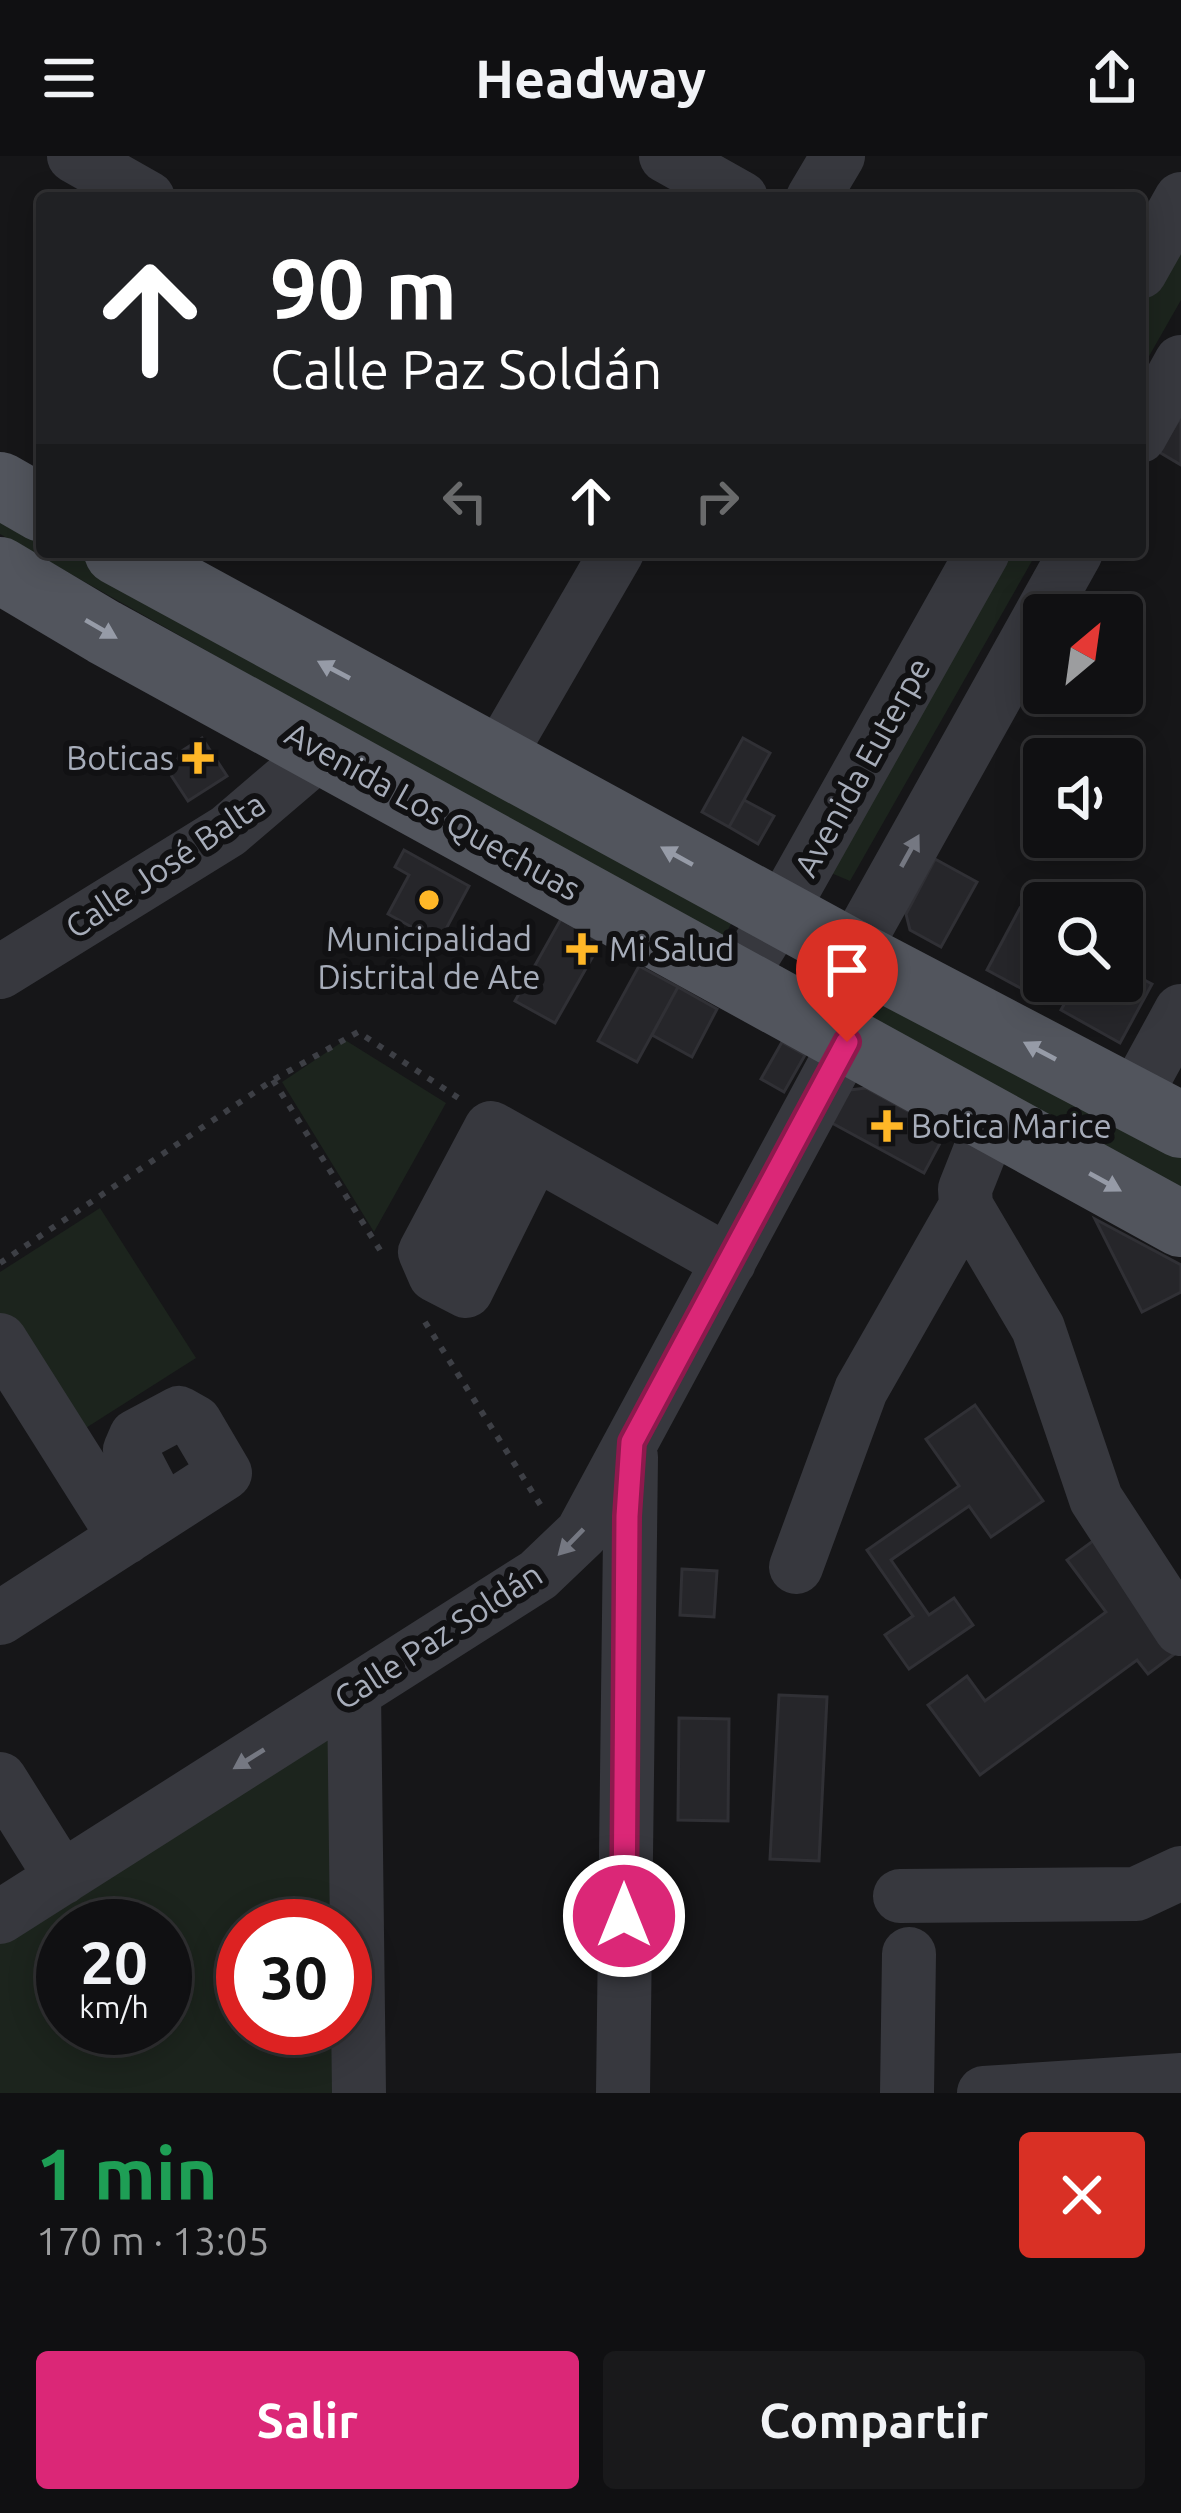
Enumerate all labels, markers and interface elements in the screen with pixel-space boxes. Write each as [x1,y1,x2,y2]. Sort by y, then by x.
icon: menu [36,45,102,111]
icon: share [1079,45,1145,111]
text: Headway [475,48,706,108]
icon: ahead [72,240,228,396]
text: 90 m [270,241,457,335]
text: Calle Paz Soldán [270,339,662,399]
icon: left [432,468,498,534]
icon: ahead [558,468,624,534]
icon: right [684,468,750,534]
north arrow [1023,594,1143,714]
map controls [1023,594,1143,1002]
one-way arrow [84,618,118,639]
street label: Avenida Euterpe [786,651,937,883]
one-way arrow [317,661,352,681]
street label: Avenida Los Quechuas [280,714,587,907]
button: sound [1023,738,1143,858]
place label: Boticas [66,739,174,776]
marker: Boticas [185,745,211,771]
street label: Calle José Balta [58,784,271,945]
one-way arrow [899,834,920,868]
one-way arrow [660,846,695,867]
button: search [1023,882,1143,1002]
marker: Municipalidad Distrital de Ate [416,887,442,913]
pin [796,919,898,1042]
place label: Municipalidad Distrital de Ate [318,920,540,995]
place label: Mi Salud [609,930,734,967]
marker: Mi Salud [566,933,598,965]
icon: arrive [814,937,880,1003]
one-way arrow [1023,1041,1058,1062]
place label: Botica Marice [911,1107,1112,1144]
marker: Botica Marice [874,1113,900,1139]
one-way arrow [1087,1171,1122,1192]
one-way arrow [558,1527,586,1556]
street label: Calle Paz Soldán [327,1555,548,1716]
one-way arrow [232,1747,265,1769]
position arrow [561,1853,687,1979]
speed limit sign: 30 [216,1899,372,2055]
text: 20 [80,1928,148,1995]
text: km/h [79,1990,149,2024]
button: close [1019,2132,1145,2258]
text: 1 min [36,2133,218,2214]
text: 170 m · 13:05 [36,2219,270,2262]
button: Salir [36,2351,579,2489]
button: Compartir [603,2351,1145,2489]

